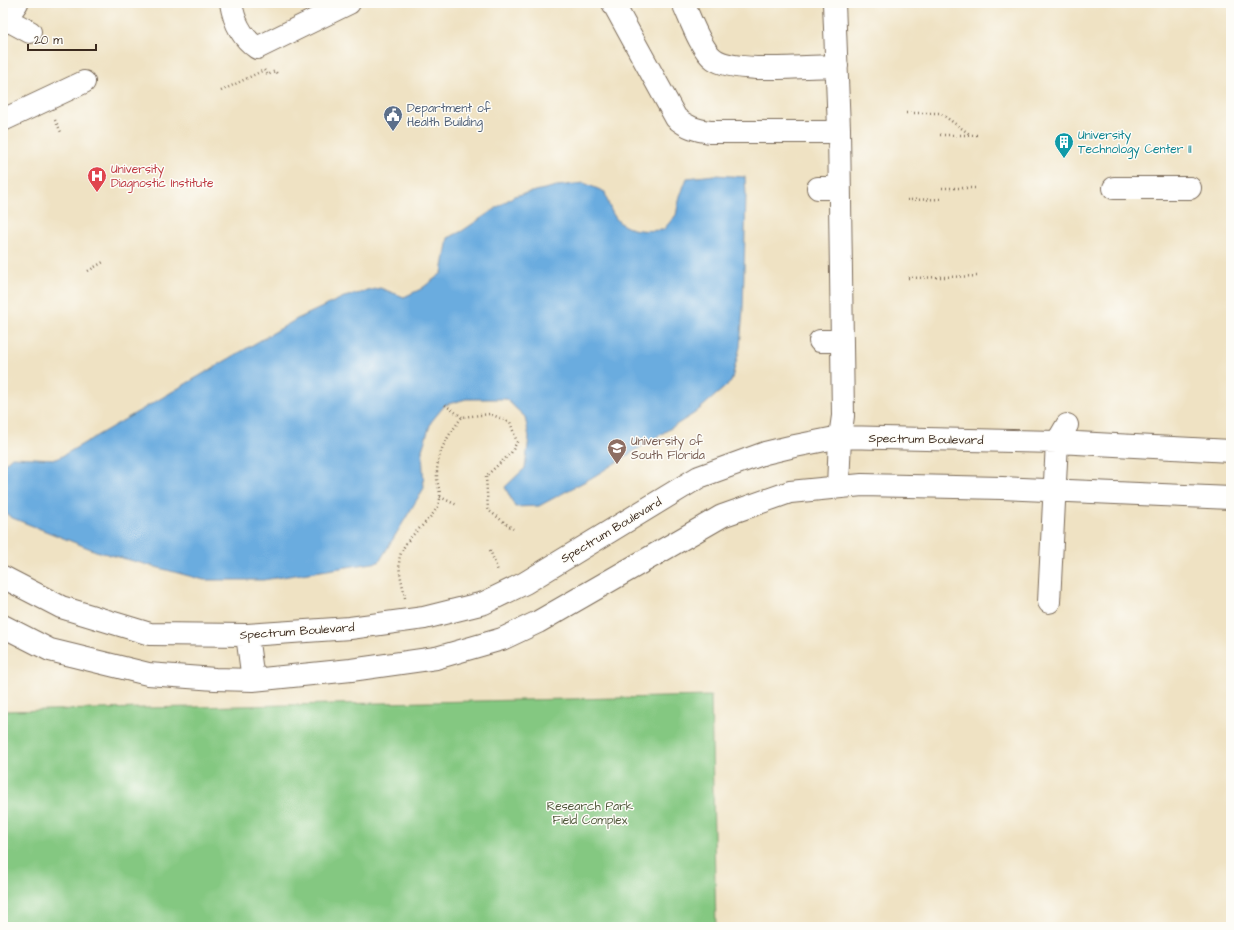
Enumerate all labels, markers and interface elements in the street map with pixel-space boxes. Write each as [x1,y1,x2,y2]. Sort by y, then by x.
scale bar [28,26,96,52]
text: 20 m [34,32,63,49]
place label: Department of Health Building [407,100,492,132]
public building icon: Department of Health Building [382,104,404,132]
place label: University Technology Center II [1078,127,1192,159]
building icon: University Technology Center II [1053,131,1075,159]
place label: University Diagnostic Institute [111,161,214,193]
hospital icon: University Diagnostic Institute [86,165,108,193]
street label: Spectrum Boulevard [868,430,984,449]
place label: University of South Florida [631,433,705,464]
school or university icon: University of South Florida [606,437,628,465]
street label: Spectrum Boulevard [558,494,665,567]
street label: Spectrum Boulevard [239,619,355,644]
park label: Research Park Field Complex [547,798,634,829]

